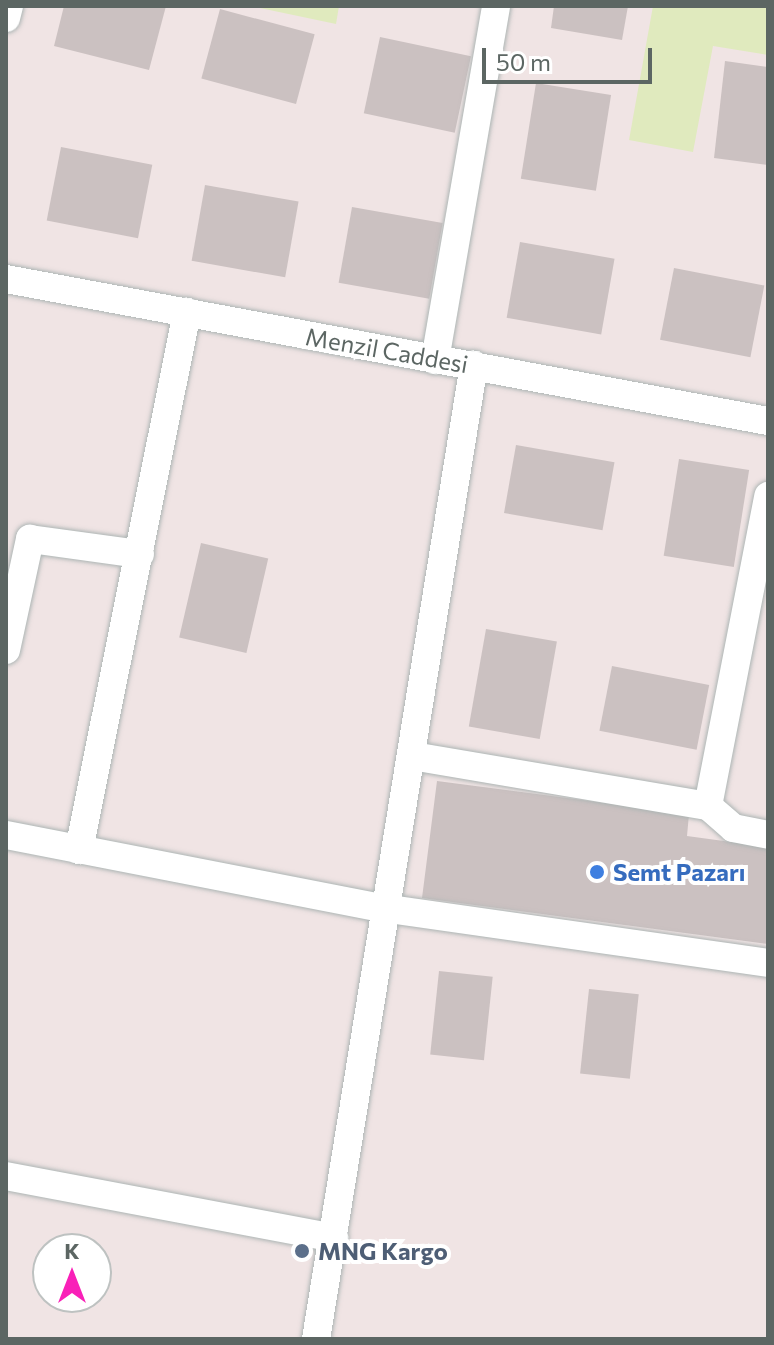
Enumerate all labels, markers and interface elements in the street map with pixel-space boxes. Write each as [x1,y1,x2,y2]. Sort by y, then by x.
scale bar [486,32,656,82]
text: 50 m [496,47,551,76]
street label: Menzil Caddesi [303,322,471,378]
place label: Semt Pazarı [613,858,746,886]
marker: Semt Pazarı [588,863,606,881]
north arrow [32,1233,112,1313]
text: K [64,1237,80,1264]
place label: MNG Kargo [318,1237,448,1265]
marker: MNG Kargo [293,1242,311,1260]

